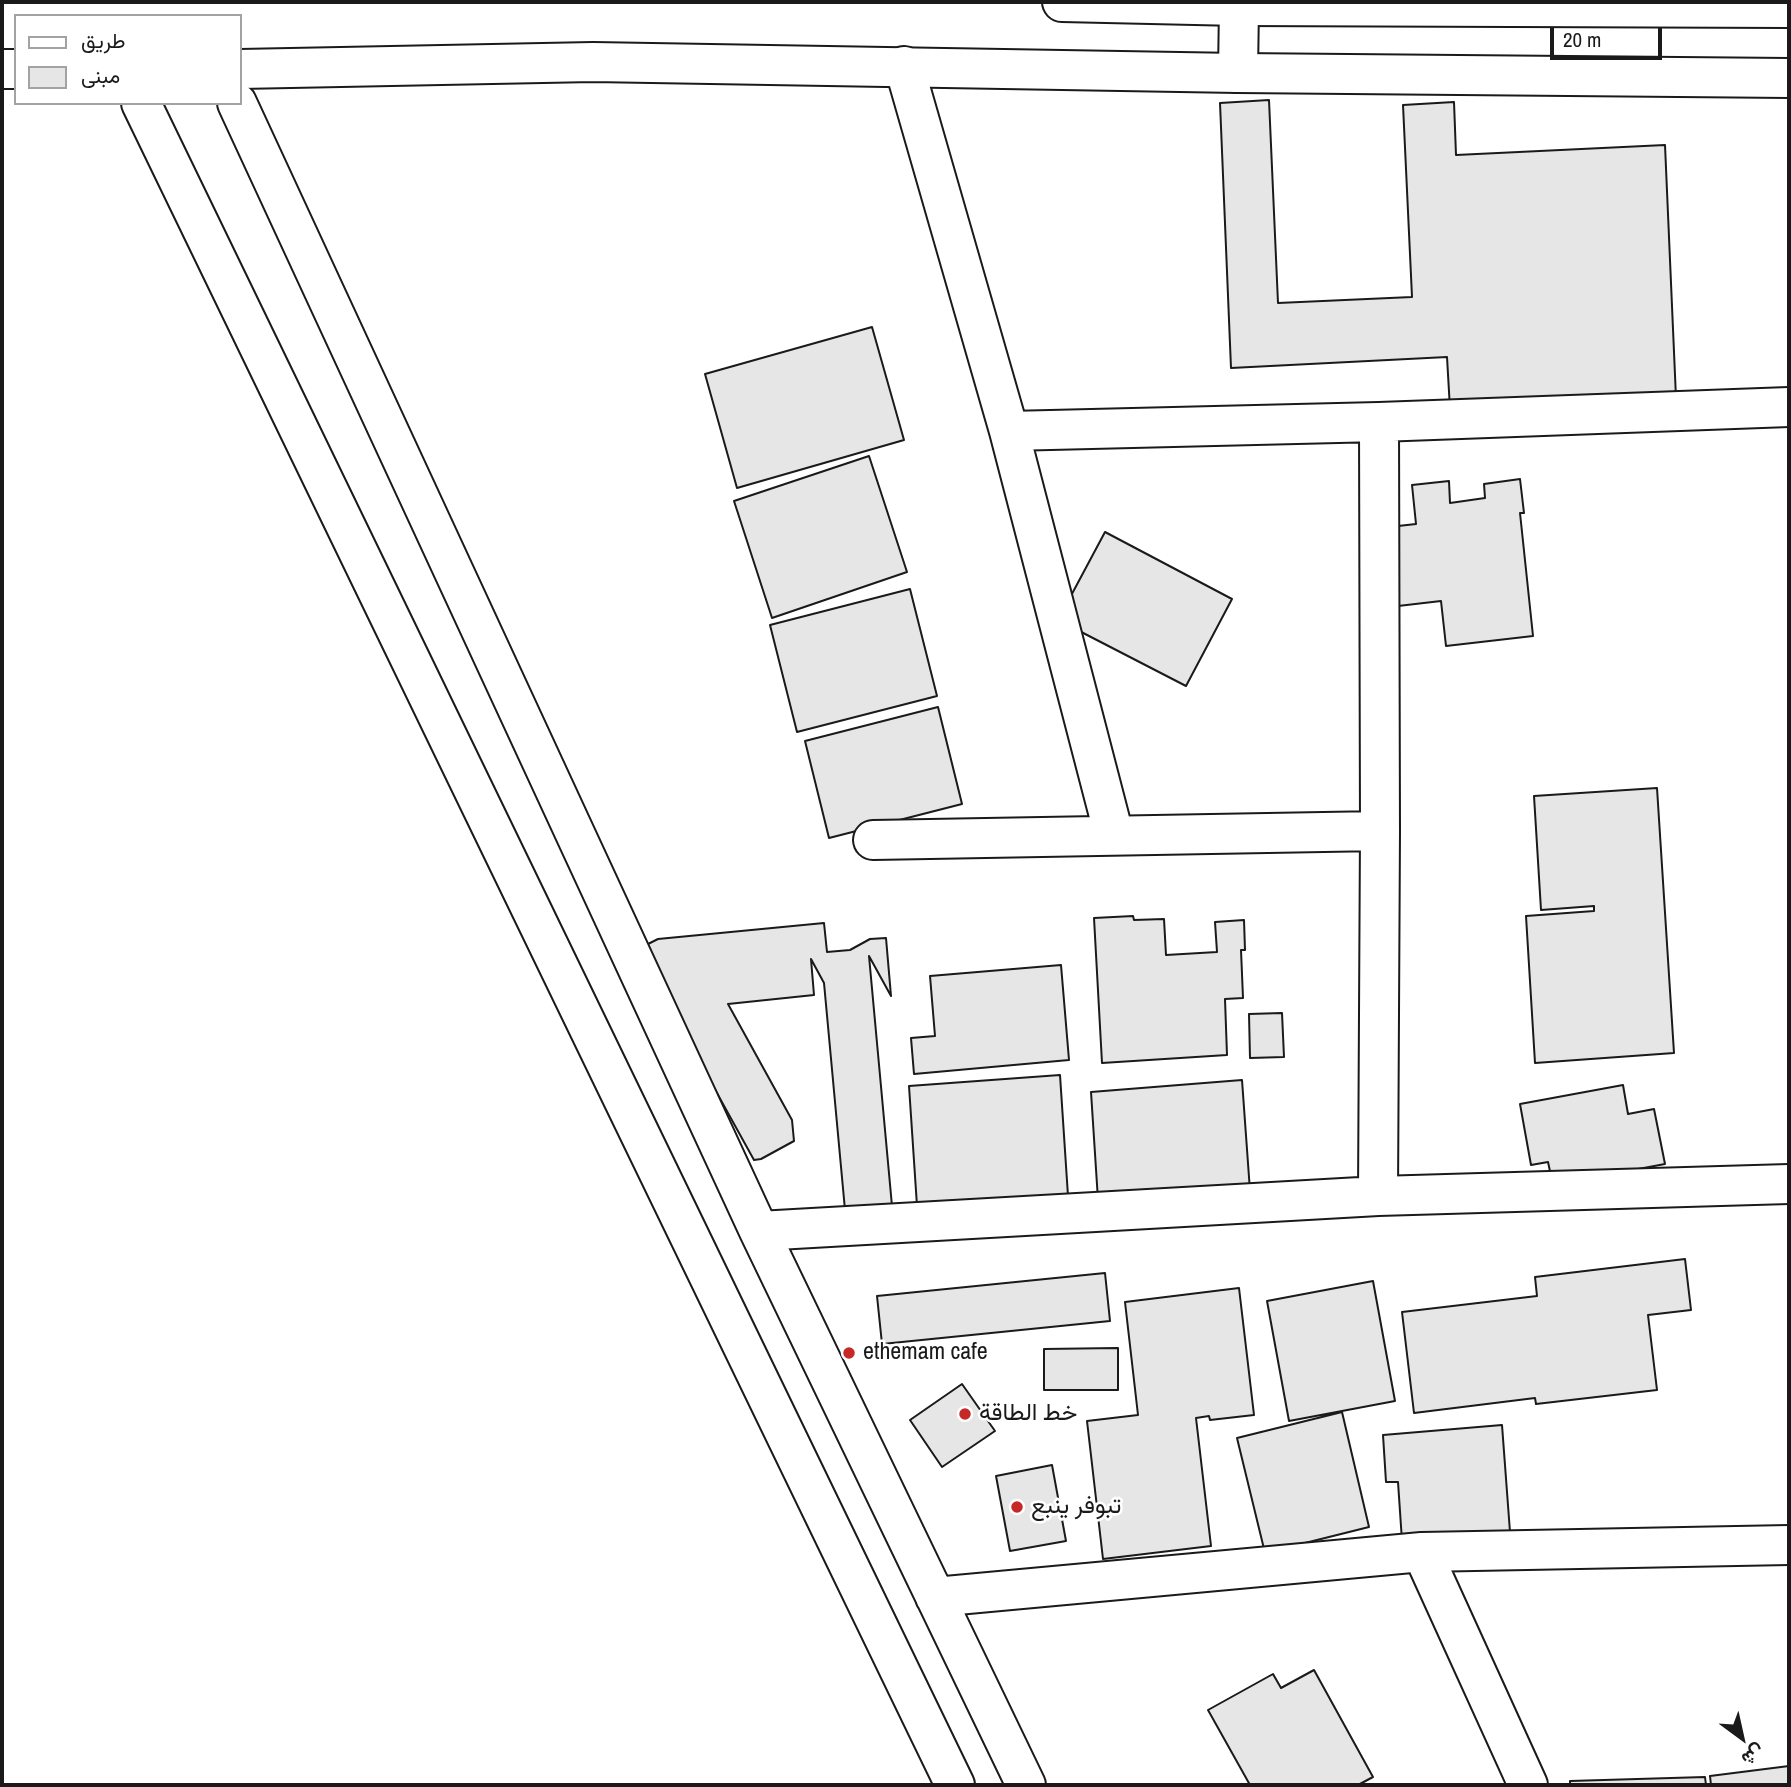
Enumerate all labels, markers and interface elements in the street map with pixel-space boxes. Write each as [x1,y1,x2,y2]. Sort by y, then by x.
legend [14,14,242,105]
scale bar [1553,14,1665,58]
text: 20 m [1563,25,1601,54]
text: طريق [81,26,126,55]
text: مبنى [81,61,120,90]
place label: ethemam cafe [863,1339,988,1367]
marker: ethemam cafe [841,1345,857,1361]
place label: خط الطاقة [979,1400,1077,1428]
marker: خط الطاقة [957,1406,973,1422]
place label: تبوفر ينبع [1031,1493,1121,1521]
marker: تبوفر ينبع [1009,1499,1025,1515]
north arrow [1707,1703,1777,1773]
text: ش [1737,1738,1770,1773]

